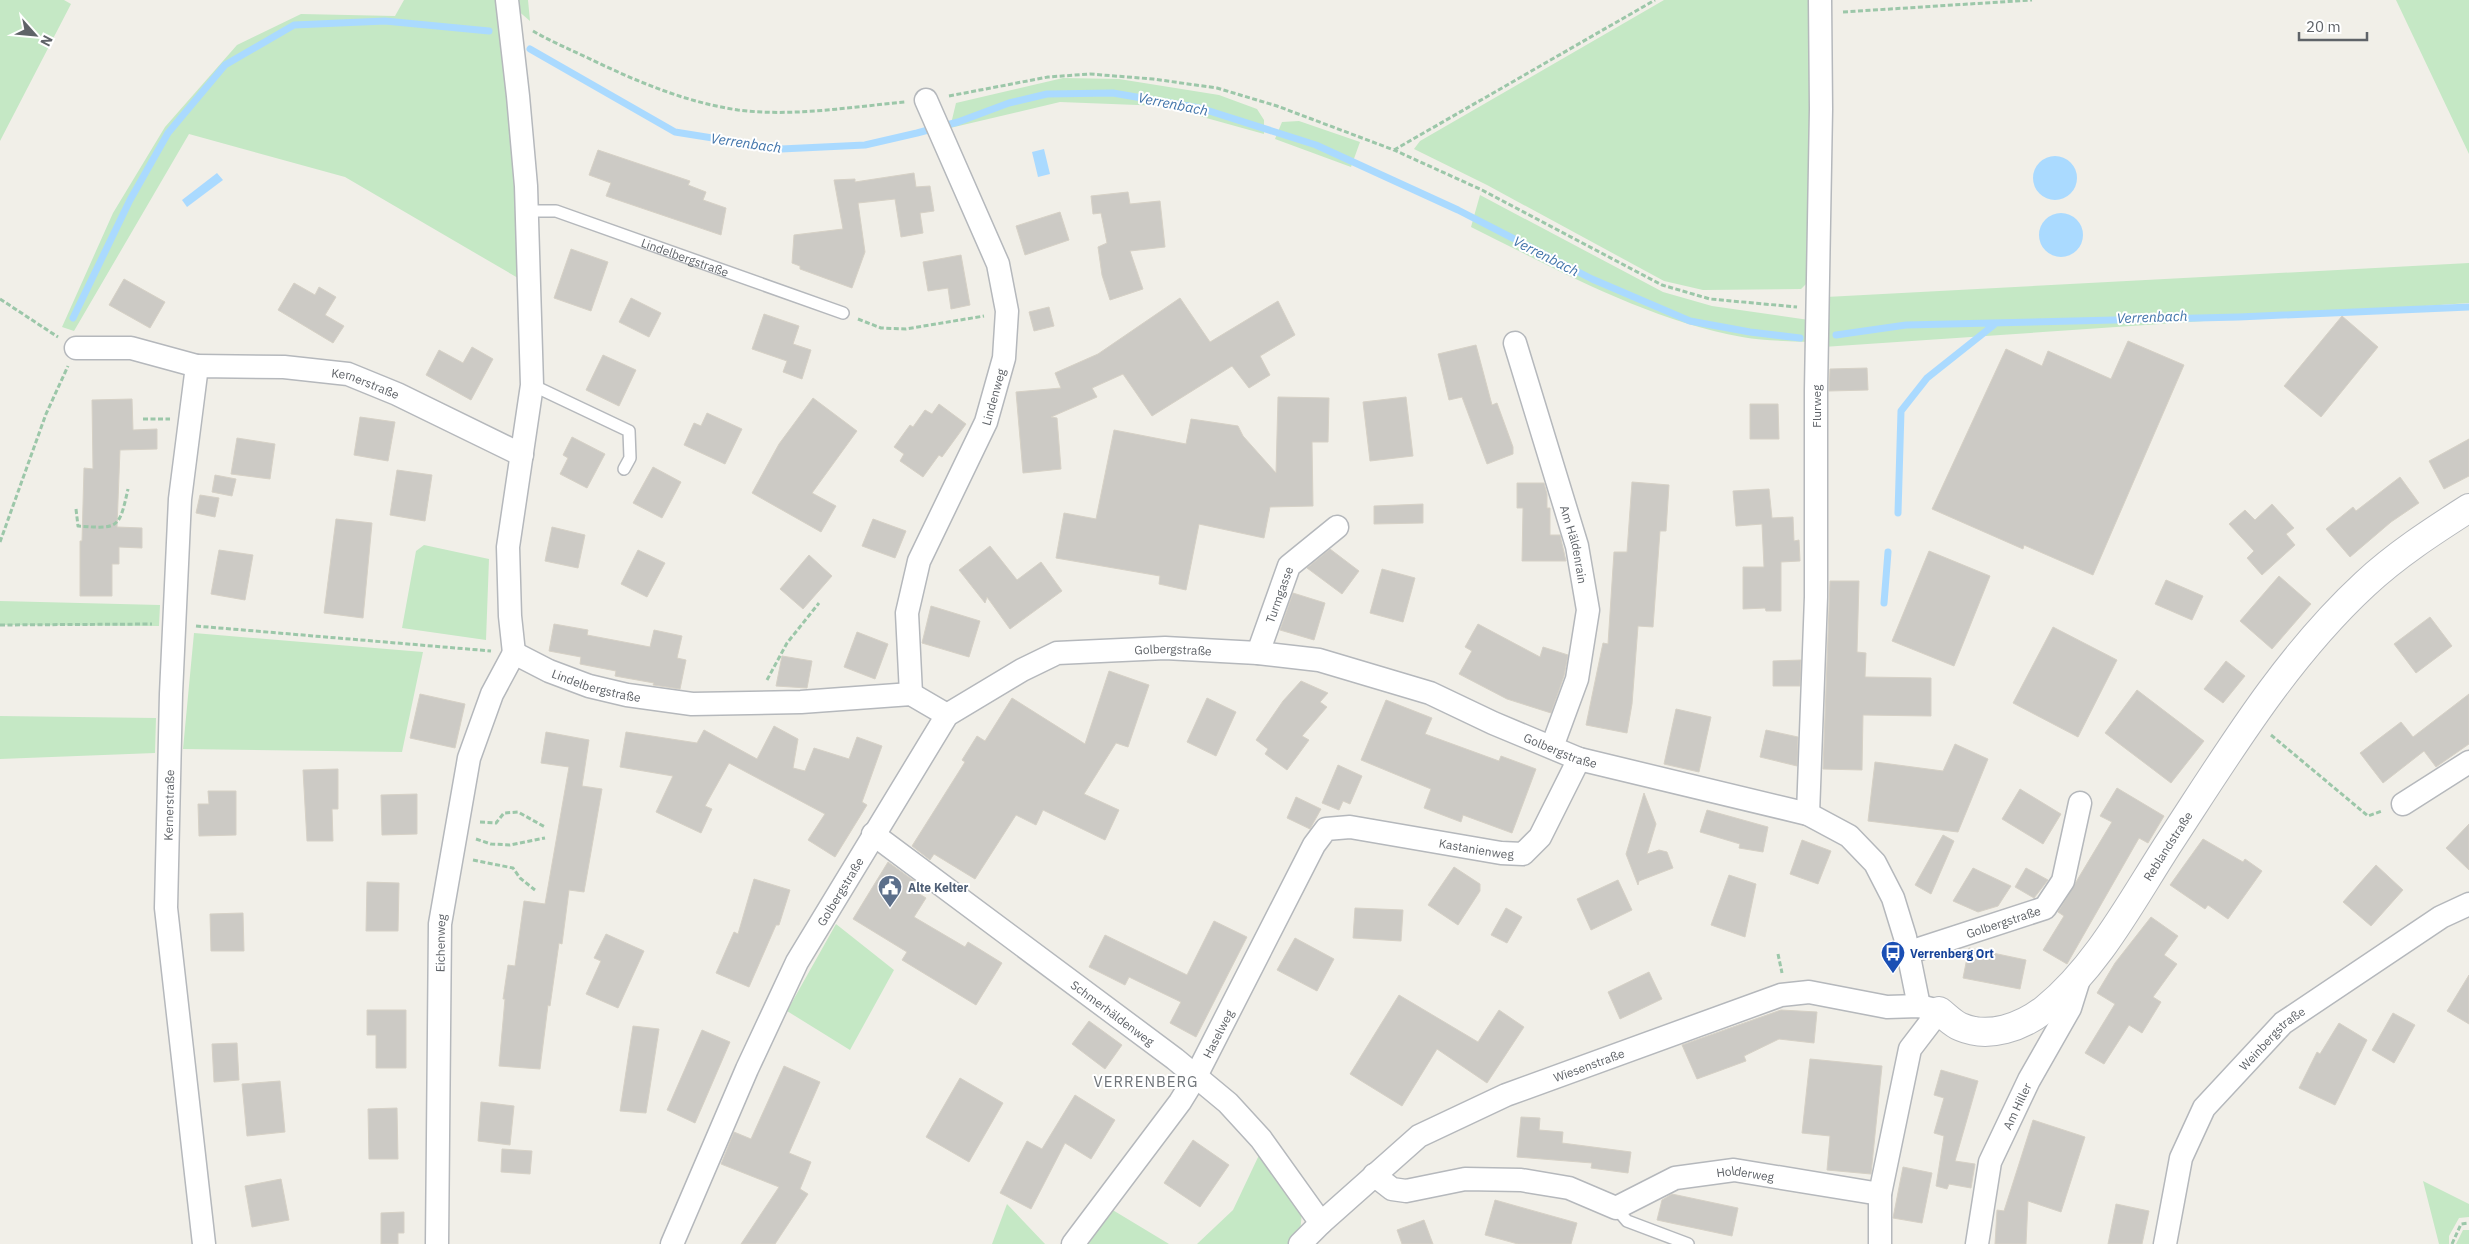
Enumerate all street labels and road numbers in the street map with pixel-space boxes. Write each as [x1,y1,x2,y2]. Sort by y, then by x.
street label: Lindelbergstraße [639,234,731,279]
street label: Kernerstraße [331,365,402,402]
street label: Lindenweg [978,366,1008,427]
street label: Flurweg [1809,384,1824,428]
street label: Am Häldenrain [1557,503,1591,585]
street label: Turmgasse [1262,564,1296,625]
street label: Golbergstraße [1134,640,1212,658]
street label: Lindelbergstraße [550,665,642,704]
street label: Golbergstraße [1522,729,1599,771]
street label: Kernerstraße [160,769,177,841]
street label: Reblandstraße [2140,808,2195,883]
street label: Kastanienweg [1438,835,1515,861]
street label: Golbergstraße [813,854,867,928]
street label: Golbergstraße [1964,902,2043,941]
street label: Eichenweg [432,912,449,972]
street label: Schmerhäldenweg [1068,977,1158,1049]
street label: Weinbergstraße [2236,1003,2308,1073]
street label: Haselweg [1199,1006,1237,1060]
street label: Wiesenstraße [1551,1045,1627,1085]
street label: Am Hiller [1999,1080,2034,1132]
street label: Holderweg [1715,1162,1776,1184]

